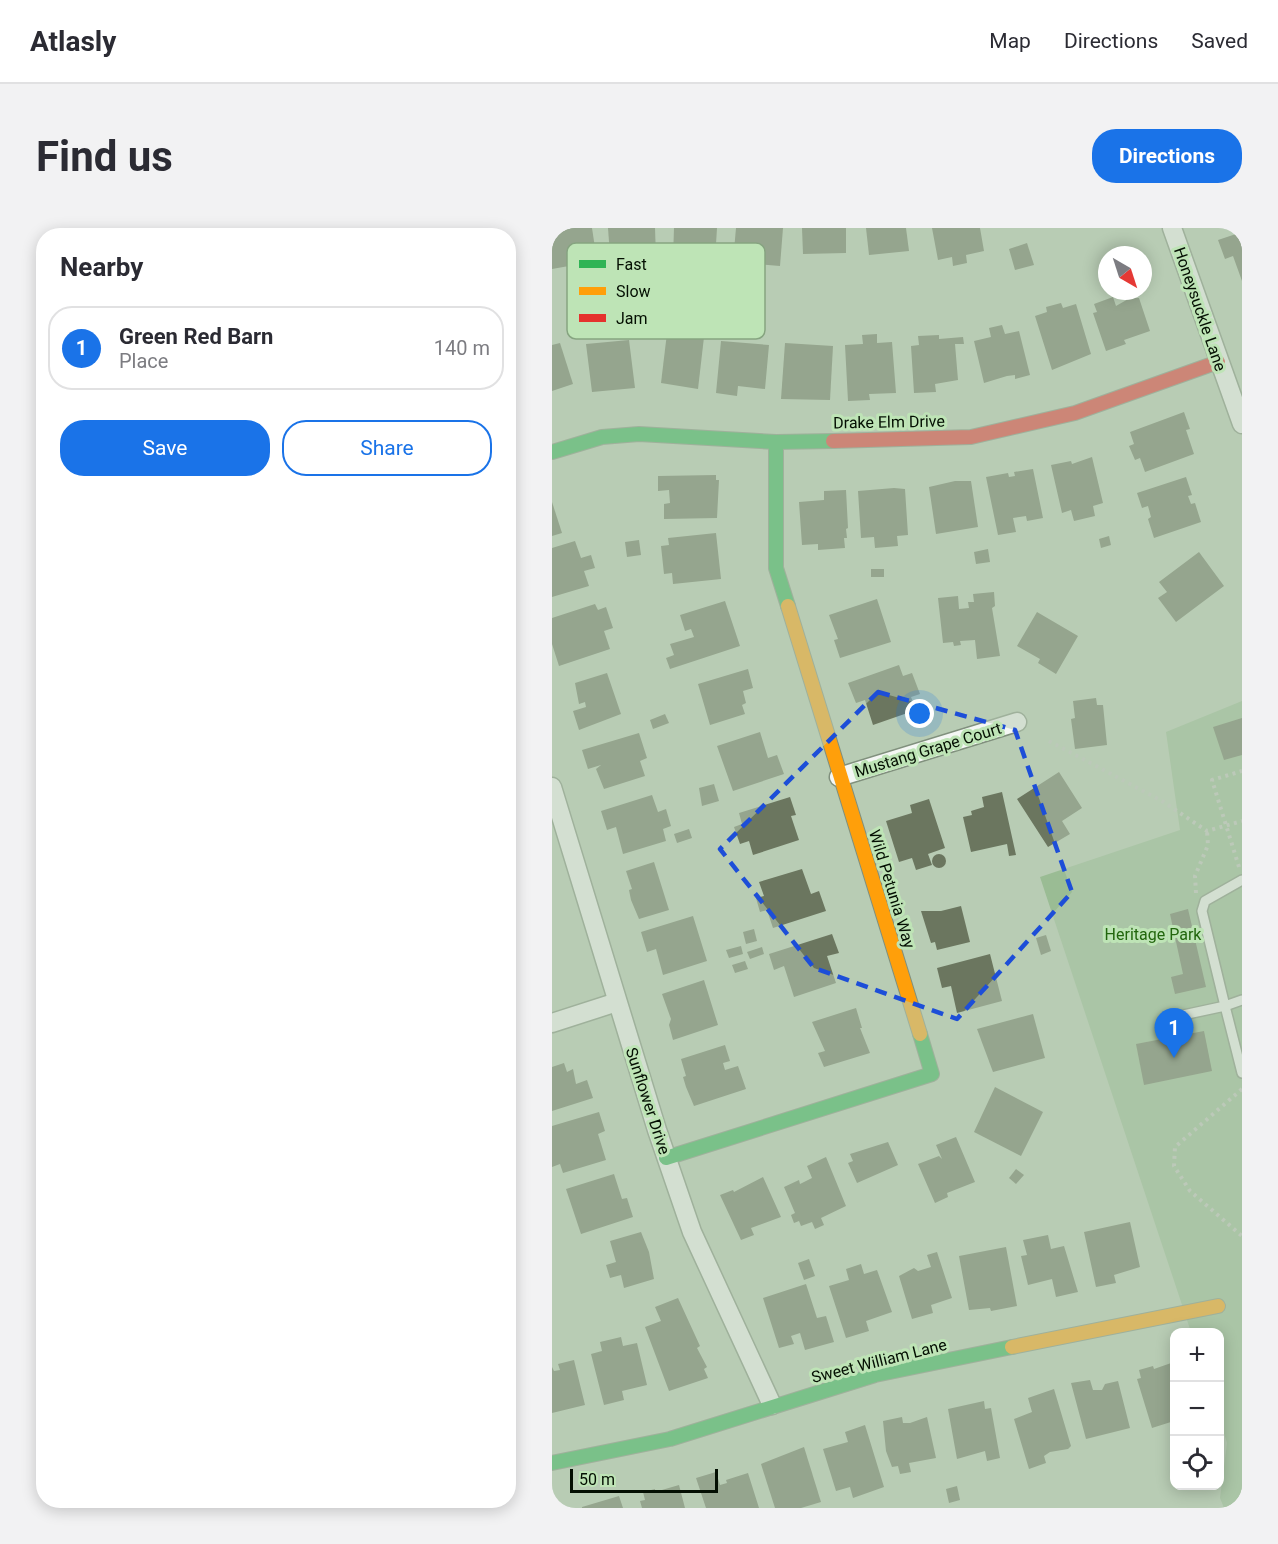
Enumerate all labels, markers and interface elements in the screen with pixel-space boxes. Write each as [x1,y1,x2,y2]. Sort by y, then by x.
text: Atlasly [30,25,116,58]
text: Map [989,29,1031,53]
text: Directions [1064,29,1158,53]
text: Saved [1191,29,1248,53]
button: Directions [1092,129,1242,183]
text: Find us [36,132,173,181]
legend [567,243,765,339]
street label: Honeysuckle Lane [1170,245,1230,373]
north arrow [1098,246,1152,300]
text: Nearby [60,252,143,282]
text: Fast [616,255,647,274]
text: Slow [616,282,651,301]
text: Jam [616,309,648,328]
text: Green Red Barn [119,324,273,349]
text: 1 [76,336,87,360]
text: 140 m [434,336,490,360]
text: Place [119,349,168,373]
street label: Drake Elm Drive [833,412,945,432]
button: Save [60,420,270,476]
button: Share [282,420,492,476]
your location [905,699,934,728]
street label: Mustang Grape Court [852,719,1004,781]
street label: Wild Petunia Way [865,827,919,951]
park label: Heritage Park [1105,925,1202,944]
pin: 1 [1154,1008,1194,1058]
street label: Sunflower Drive [622,1045,674,1157]
map controls [1170,1328,1224,1490]
button: + [1170,1328,1224,1382]
street label: Sweet William Lane [809,1335,949,1387]
button: − [1170,1382,1224,1436]
button: locate [1170,1436,1224,1490]
scale bar [570,1466,718,1494]
text: 50 m [579,1470,615,1489]

